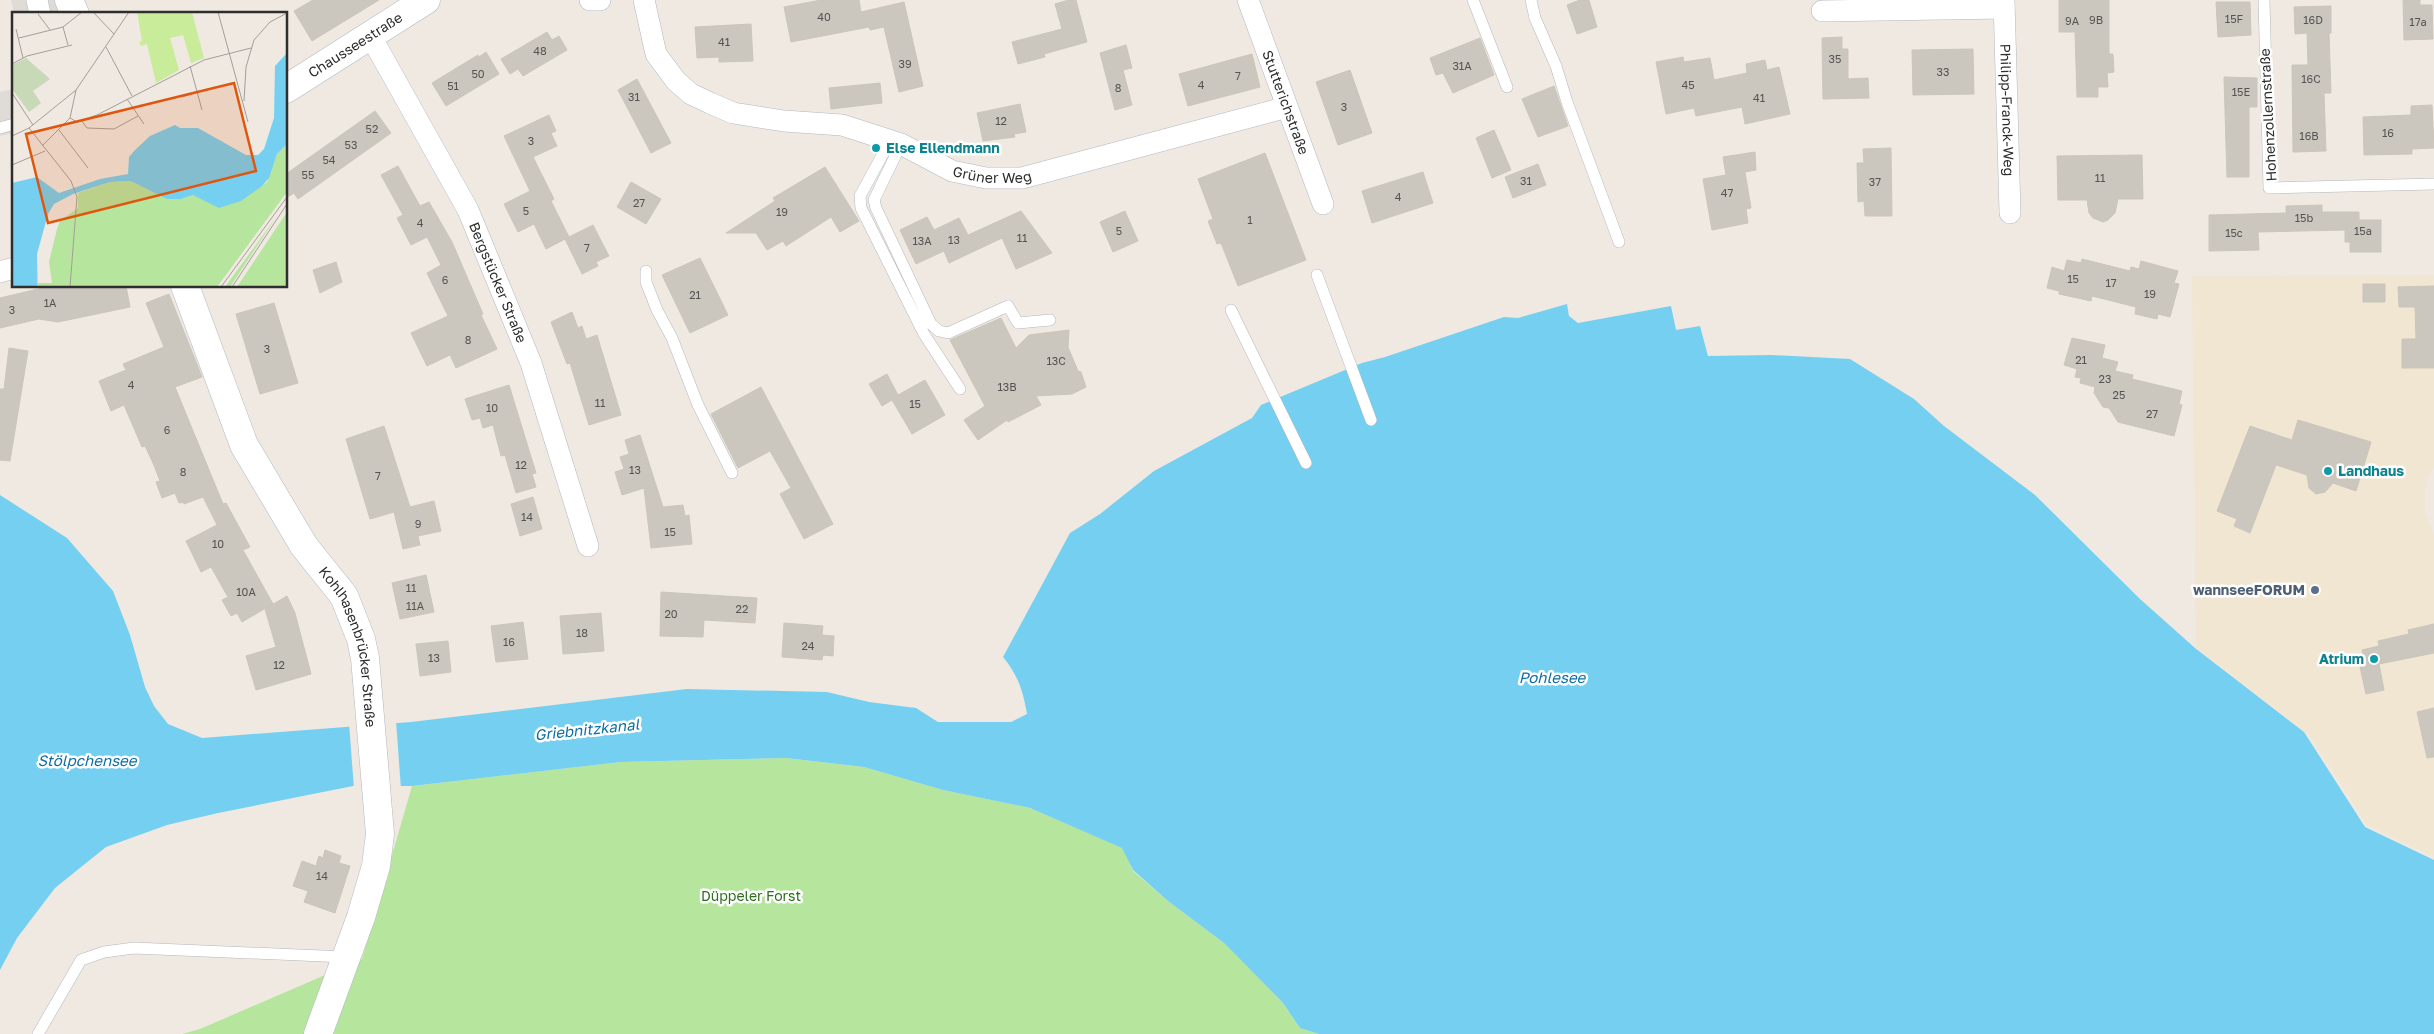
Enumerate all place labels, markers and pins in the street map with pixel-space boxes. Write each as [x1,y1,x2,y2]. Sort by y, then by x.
place label: Else Ellendmann [886,139,1000,156]
marker: Else Ellendmann [870,142,882,154]
place label: Landhaus [2338,462,2404,479]
marker: Landhaus [2322,465,2334,477]
place label: wannseeFORUM [2193,581,2305,598]
marker: wannseeFORUM [2309,584,2321,596]
place label: Atrium [2319,650,2364,667]
marker: Atrium [2368,653,2380,665]

